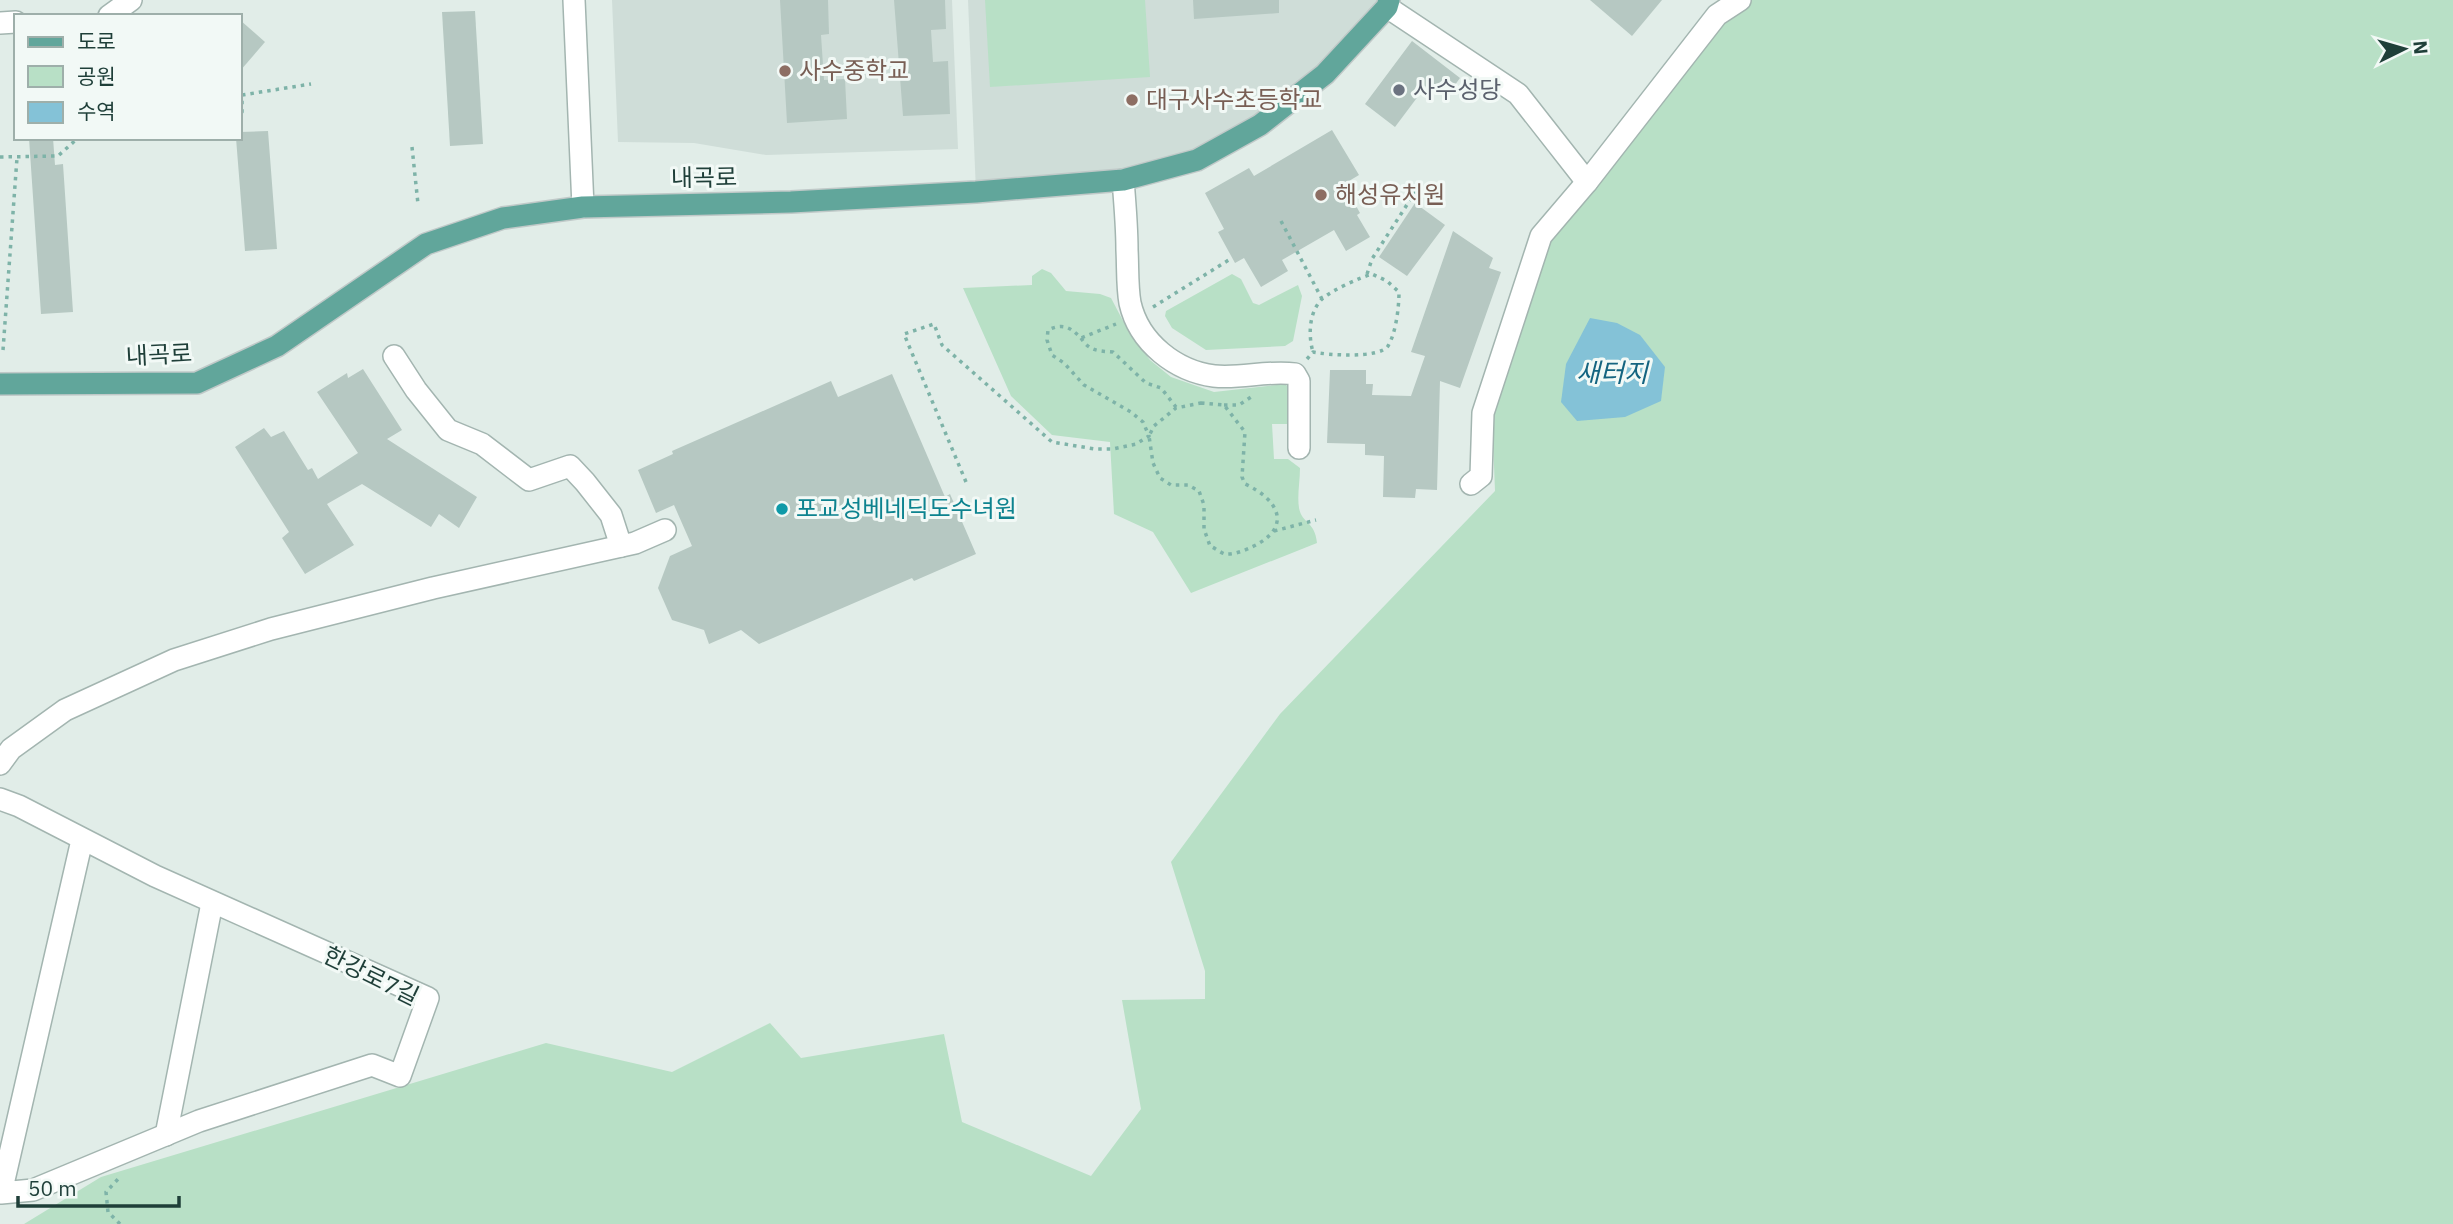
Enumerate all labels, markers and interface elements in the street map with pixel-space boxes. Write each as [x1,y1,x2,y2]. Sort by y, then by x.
legend [14,14,242,140]
north arrow [2369,14,2439,84]
text: 도로 [77,27,116,55]
text: N [2408,40,2433,55]
place label: 사수중학교 [799,54,909,86]
text: 공원 [77,62,116,90]
marker: 사수중학교 [777,63,793,79]
place label: 사수성당 [1413,73,1501,105]
marker: 사수성당 [1391,82,1407,98]
place label: 대구사수초등학교 [1146,83,1323,115]
marker: 대구사수초등학교 [1124,92,1140,108]
text: 수역 [77,97,116,125]
street label: 내곡로 [671,160,737,194]
place label: 해성유치원 [1335,178,1445,210]
marker: 해성유치원 [1313,187,1329,203]
street label: 내곡로 [125,336,193,372]
water label: 새터지 [1576,355,1650,389]
place label: 포교성베네딕도수녀원 [796,492,1017,524]
marker: 포교성베네딕도수녀원 [774,501,790,517]
street label: 한강로7길 [318,938,425,1012]
scale bar [18,1164,178,1208]
text: 50 m [28,1174,77,1202]

